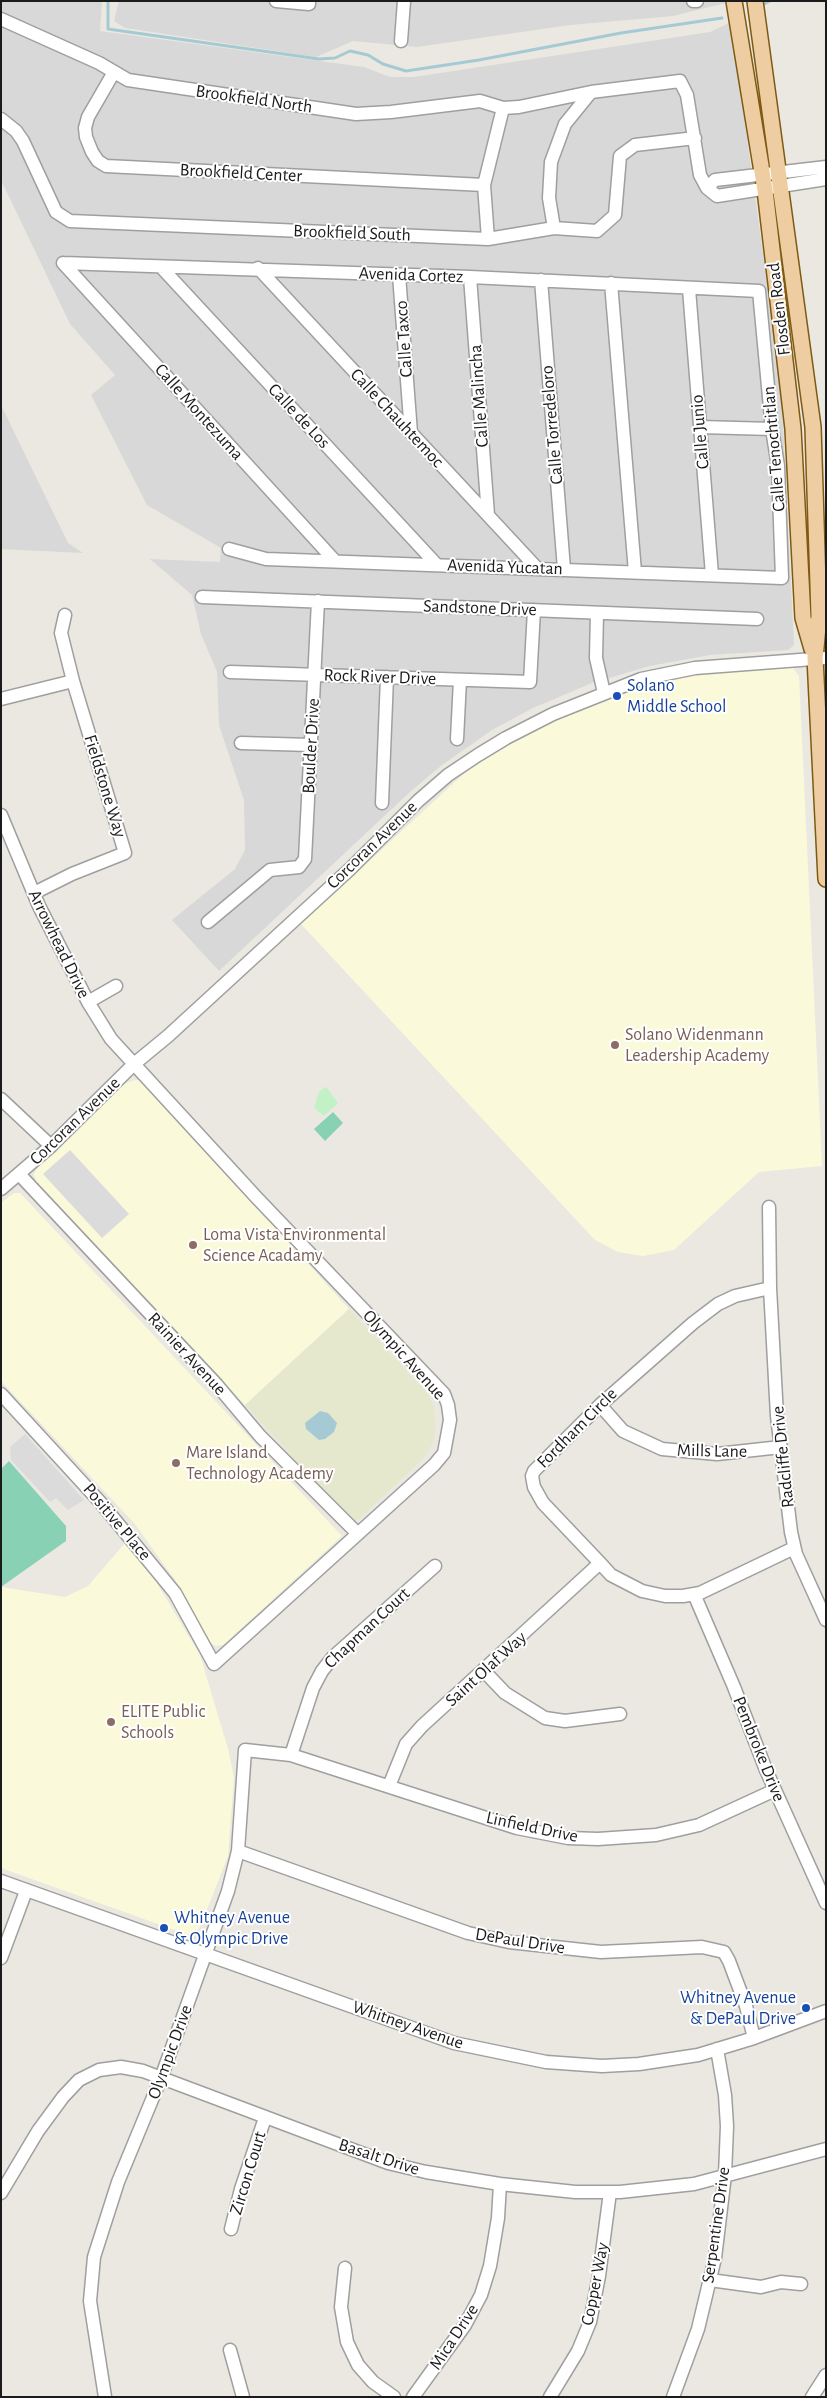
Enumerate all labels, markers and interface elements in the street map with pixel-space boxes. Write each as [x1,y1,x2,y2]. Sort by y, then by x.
street label: Brookfield North [194,80,314,118]
street label: Brookfield Center [179,159,303,187]
street label: Brookfield South [293,220,411,246]
street label: Flosden Road [763,261,795,357]
street label: Avenida Cortez [358,262,464,288]
street label: Calle Taxco [391,300,417,378]
street label: Calle Malincha [465,344,493,448]
street label: Calle Montezuma [150,359,248,465]
street label: Calle Chauhtemoc [346,364,448,472]
street label: Calle Torredeloro [536,365,568,485]
street label: Calle de Los [263,379,335,453]
street label: Calle Tenochtitlan [758,385,790,513]
street label: Calle Junio [686,394,714,470]
street label: Avenida Yucatan [447,554,563,580]
street label: Sandstone Drive [423,595,537,621]
street label: Rock River Drive [323,664,437,690]
place label: Solano Middle School [627,675,726,718]
marker: Solano Middle School [611,690,623,702]
street label: Boulder Drive [298,698,324,794]
street label: Fieldstone Way [79,732,131,840]
street label: Corcoran Avenue [322,796,422,894]
street label: Arrowhead Drive [23,886,95,1002]
place label: Solano Widenmann Leadership Academy [625,1024,769,1066]
marker: Solano Widenmann Leadership Academy [609,1039,621,1051]
street label: Corcoran Avenue [25,1072,125,1170]
place label: Loma Vista Environmental Science Acadamy [203,1224,386,1266]
marker: Loma Vista Environmental Science Acadamy [187,1239,199,1251]
street label: Olympic Avenue [358,1305,450,1405]
street label: Rainier Avenue [143,1308,231,1400]
street label: Fordham Circle [532,1383,622,1473]
street label: Radcliffe Drive [767,1405,799,1509]
street label: Mills Lane [677,1440,747,1462]
place label: Mare Island Technology Academy [186,1442,333,1485]
marker: Mare Island Technology Academy [170,1457,182,1469]
street label: Positive Place [78,1479,156,1565]
street label: Chapman Court [320,1583,414,1673]
street label: Saint Olaf Way [441,1627,531,1711]
street label: Pembroke Drive [728,1693,790,1805]
place label: ELITE Public Schools [121,1701,205,1744]
marker: ELITE Public Schools [105,1716,117,1728]
street label: Linfield Drive [484,1807,580,1847]
place label: Whitney Avenue & Olympic Drive [174,1907,290,1950]
marker: Whitney Avenue & Olympic Drive [158,1922,170,1934]
street label: DePaul Drive [474,1923,566,1959]
place label: Whitney Avenue & DePaul Drive [680,1987,796,2030]
street label: Whitney Avenue [350,1996,466,2054]
street label: Olympic Drive [143,2002,197,2102]
marker: Whitney Avenue & DePaul Drive [800,2002,812,2014]
street label: Zircon Court [225,2129,271,2217]
street label: Basalt Drive [336,2134,422,2180]
street label: Serpentine Drive [697,2166,735,2284]
street label: Copper Way [576,2241,614,2327]
street label: Mica Drive [425,2300,483,2374]

